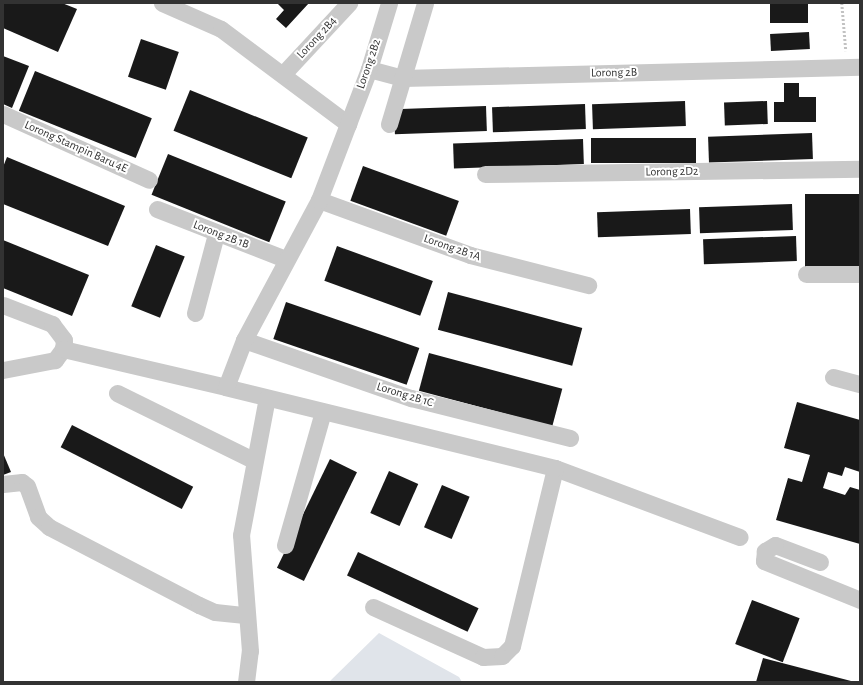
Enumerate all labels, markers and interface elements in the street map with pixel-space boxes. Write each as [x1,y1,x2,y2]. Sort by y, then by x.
street label: Lorong 2B4 [294,14,340,62]
street label: Lorong 2B2 [354,37,384,91]
street label: Lorong 2B [591,65,637,81]
street label: Lorong Stampin Baru 4E [22,118,130,176]
street label: Lorong 2D2 [645,164,699,180]
street label: Lorong 2B 1B [191,218,251,252]
street label: Lorong 2B 1A [422,232,482,264]
street label: Lorong 2B 1C [375,380,435,410]

